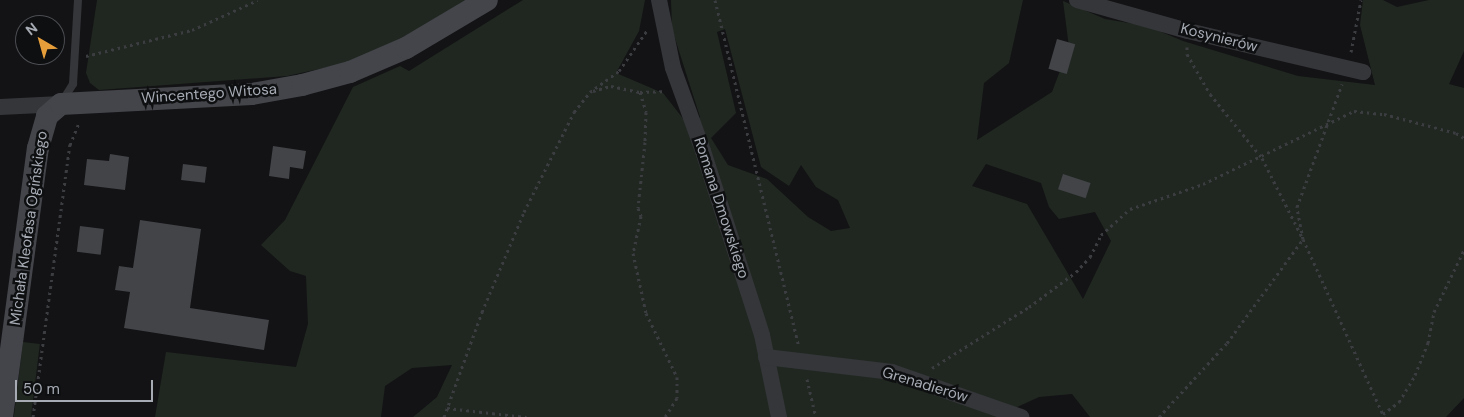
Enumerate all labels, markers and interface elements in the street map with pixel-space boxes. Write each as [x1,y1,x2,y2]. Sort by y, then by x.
north arrow [15,15,65,65]
text: N [22,19,41,39]
street label: Kosynierów [1179,20,1259,56]
street label: Wincentego Witosa [141,80,277,108]
street label: Michała Kleofasa Ogińskiego [6,130,52,326]
street label: Romana Dmowskiego [690,135,752,281]
street label: Grenadierów [880,363,970,407]
scale bar [18,370,155,402]
text: 50 m [23,379,60,399]

